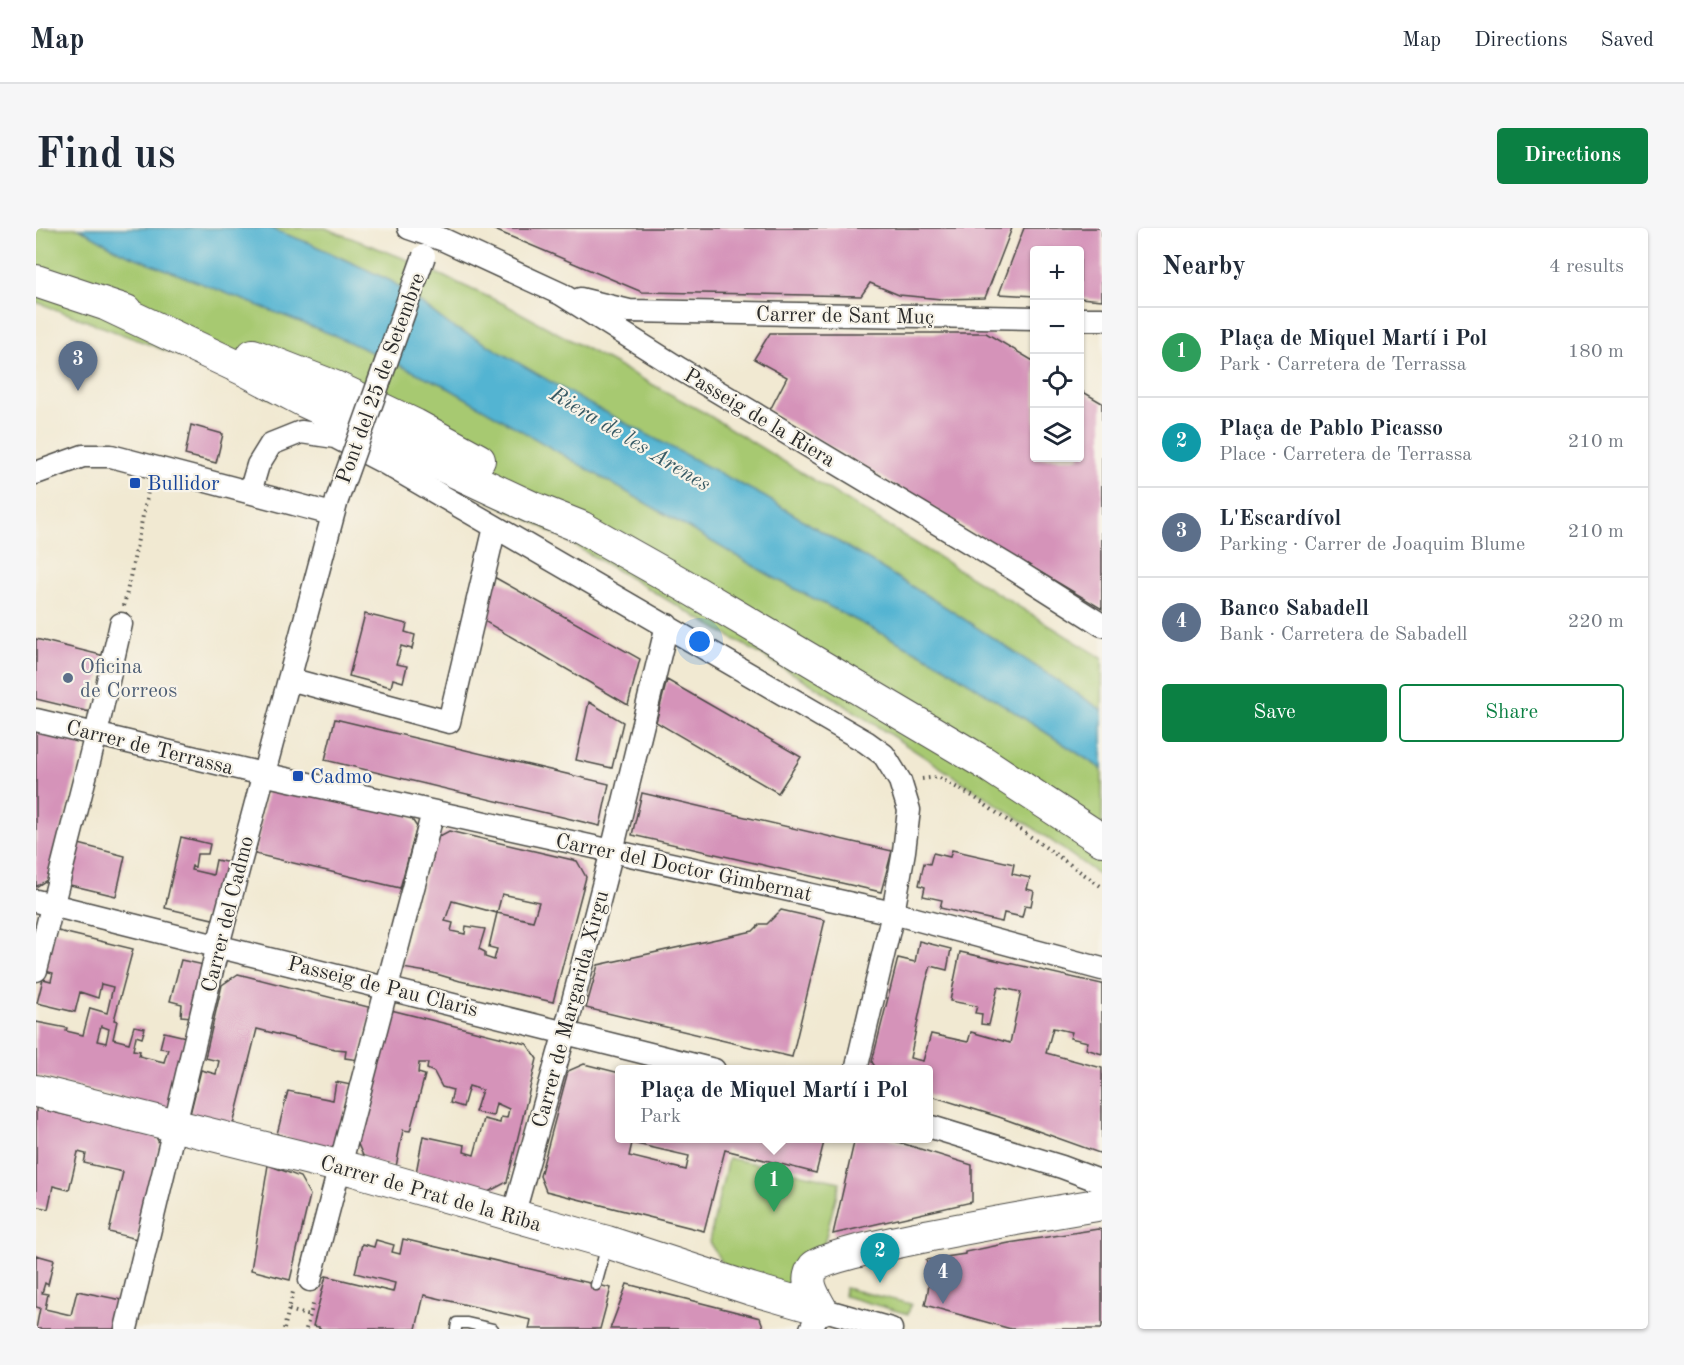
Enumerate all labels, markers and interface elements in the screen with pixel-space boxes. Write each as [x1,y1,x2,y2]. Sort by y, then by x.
text: Map [30,27,84,55]
text: Map [1402,30,1441,51]
text: Directions [1474,30,1568,51]
text: Saved [1601,30,1654,51]
button: Directions [1497,128,1648,184]
text: Find us [36,135,175,177]
map controls [1030,246,1084,462]
button: + [1030,246,1084,300]
text: Nearby [1162,254,1246,280]
text: 4 results [1549,257,1624,277]
street label: Pont del 25 de Setembre [333,270,429,487]
button: − [1030,300,1084,354]
street label: Carrer de Sant Muç [756,304,934,329]
text: Plaça de Miquel Martí i Pol [1219,328,1487,350]
pin: 3 [58,342,98,391]
text: 1 [1176,342,1187,362]
text: 180 m [1568,342,1624,362]
button: locate [1030,354,1084,408]
text: Park · Carretera de Terrassa [1219,355,1467,375]
street label: Passeig de la Riera [680,365,838,472]
water label: Riera de les Arenes [545,383,714,496]
button: layers [1030,408,1084,462]
text: Plaça de Pablo Picasso [1219,418,1443,440]
text: 2 [1176,432,1187,452]
text: 210 m [1568,432,1624,452]
text: Place · Carretera de Terrassa [1219,445,1472,465]
place label: Bullidor [147,474,220,495]
marker: Bullidor [128,476,142,490]
text: L'Escardívol [1219,508,1341,530]
text: 3 [1176,522,1187,542]
text: 210 m [1568,522,1624,542]
text: Parking · Carrer de Joaquim Blume [1219,535,1525,555]
text: Banco Sabadell [1219,598,1369,620]
text: 4 [1176,612,1187,632]
text: 220 m [1568,612,1624,632]
text: Bank · Carretera de Sabadell [1219,625,1468,645]
your location [685,627,714,656]
place label: Oficina de Correos [80,657,177,702]
marker: Oficina de Correos [61,671,75,685]
button: Save [1162,684,1387,742]
button: Share [1399,684,1624,742]
street label: Carrer de Terrassa [64,717,236,779]
place label: Cadmo [310,767,373,788]
marker: Cadmo [291,769,305,783]
street label: Carrer del Doctor Gimbernat [553,831,814,906]
street label: Carrer del Cadmo [199,834,258,995]
street label: Carrer de Margarida Xirgu [530,888,613,1130]
street label: Passeig de Pau Claris [285,954,480,1021]
popup [615,1065,933,1143]
text: Plaça de Miquel Martí i Pol [640,1080,908,1102]
text: Park [640,1107,681,1127]
street label: Carrer de Prat de la Riba [318,1153,544,1236]
pin: 1 [754,1162,794,1212]
pin: 2 [860,1234,900,1283]
pin: 4 [924,1254,962,1304]

